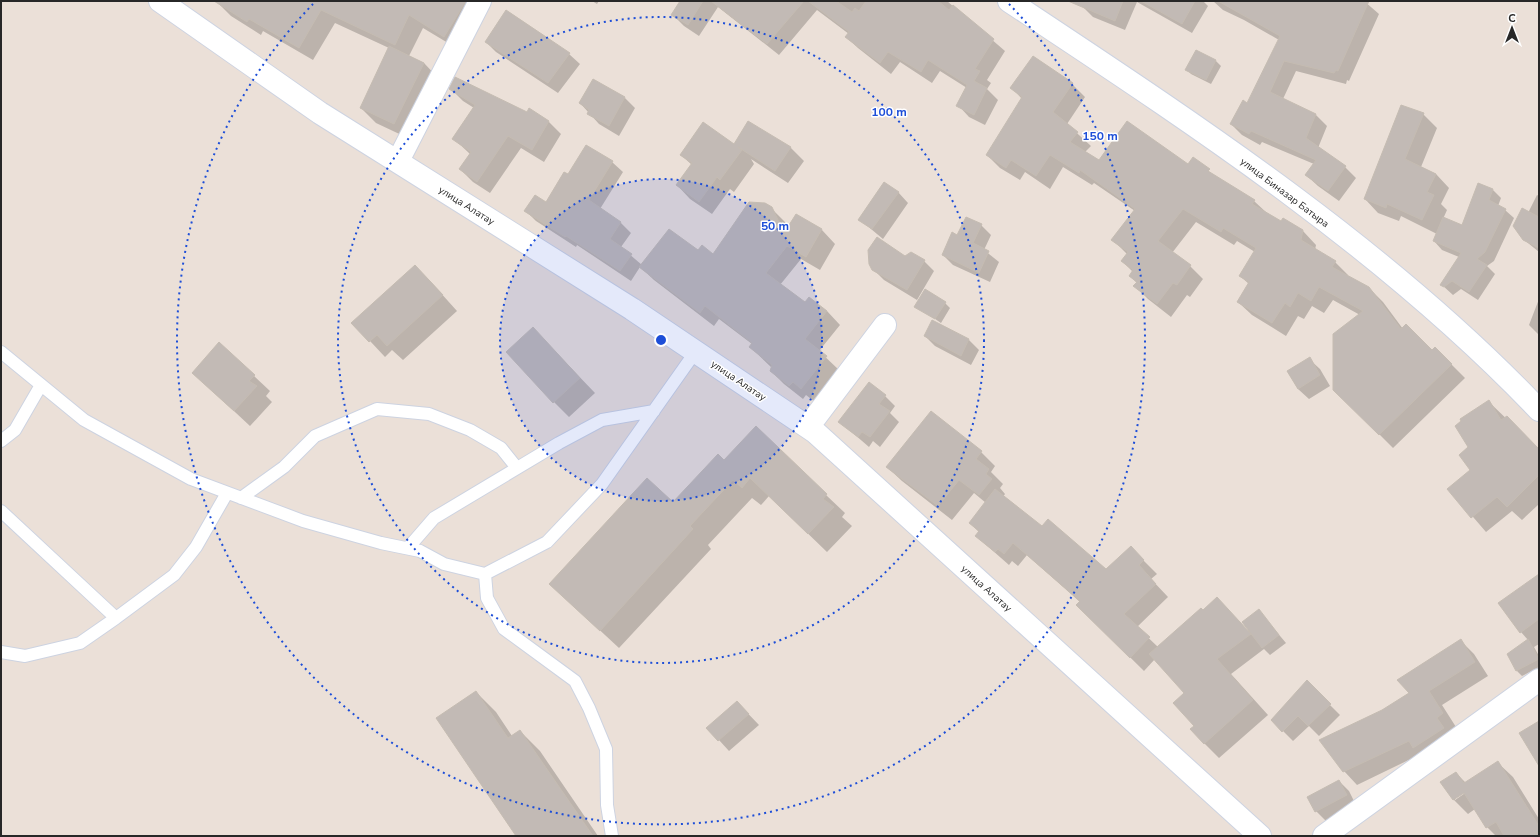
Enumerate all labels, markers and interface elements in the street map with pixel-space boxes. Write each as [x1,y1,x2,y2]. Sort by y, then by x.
north arrow [1492,8,1532,48]
text: С [1508,11,1516,26]
text: 100 m [871,104,907,120]
text: 150 m [1082,128,1118,144]
street label: улица Биназар Батыра [1237,155,1332,231]
street label: улица Алатау [436,183,498,229]
text: 50 m [761,218,789,234]
centre of rings [654,333,668,347]
street label: улица Алатау [708,357,769,405]
street label: улица Алатау [958,562,1015,616]

